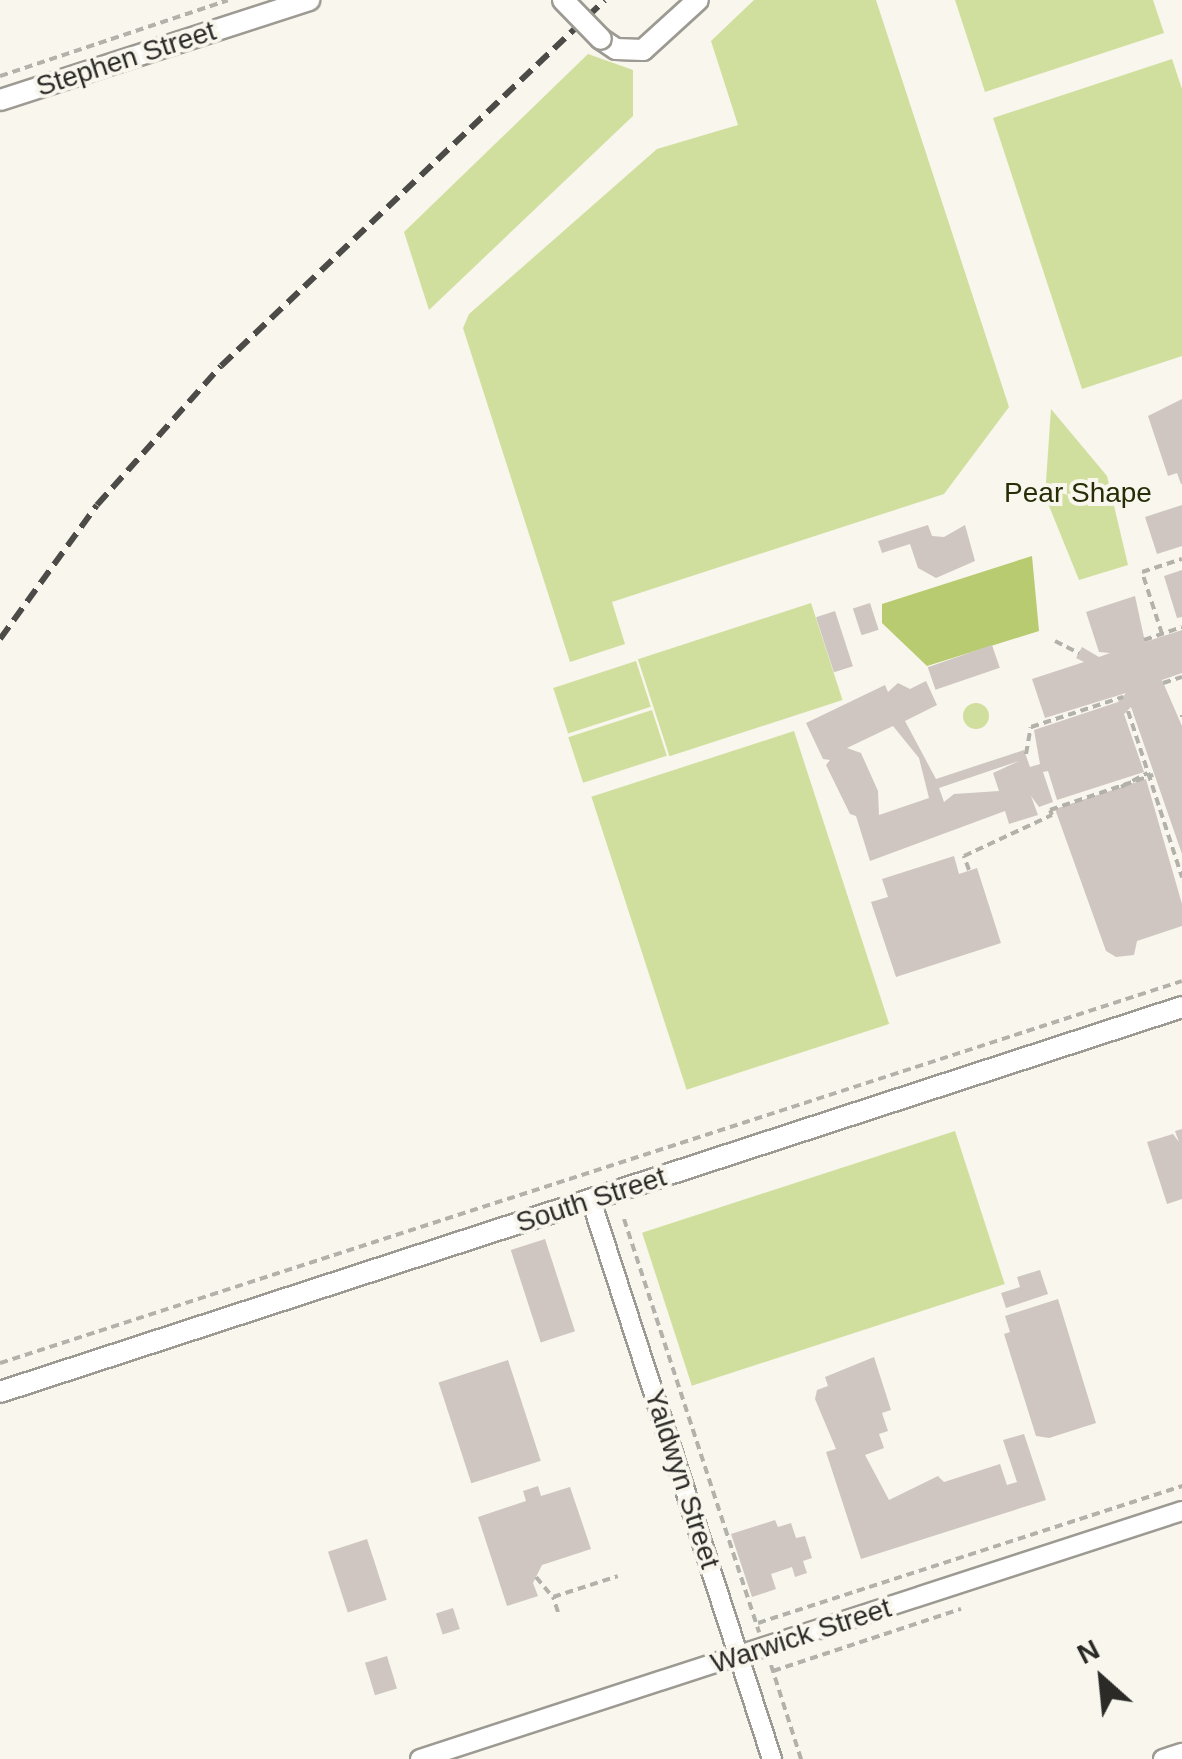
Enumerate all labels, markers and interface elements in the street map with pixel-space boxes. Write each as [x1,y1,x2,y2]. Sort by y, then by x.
street label: Stephen Street [32,14,220,104]
park label: Pear Shape [1004,476,1152,510]
street label: South Street [512,1160,670,1240]
street label: Yaldwyn Street [637,1385,727,1573]
street label: Warwick Street [707,1591,895,1681]
north arrow [1052,1629,1152,1729]
text: N [1072,1633,1104,1670]

